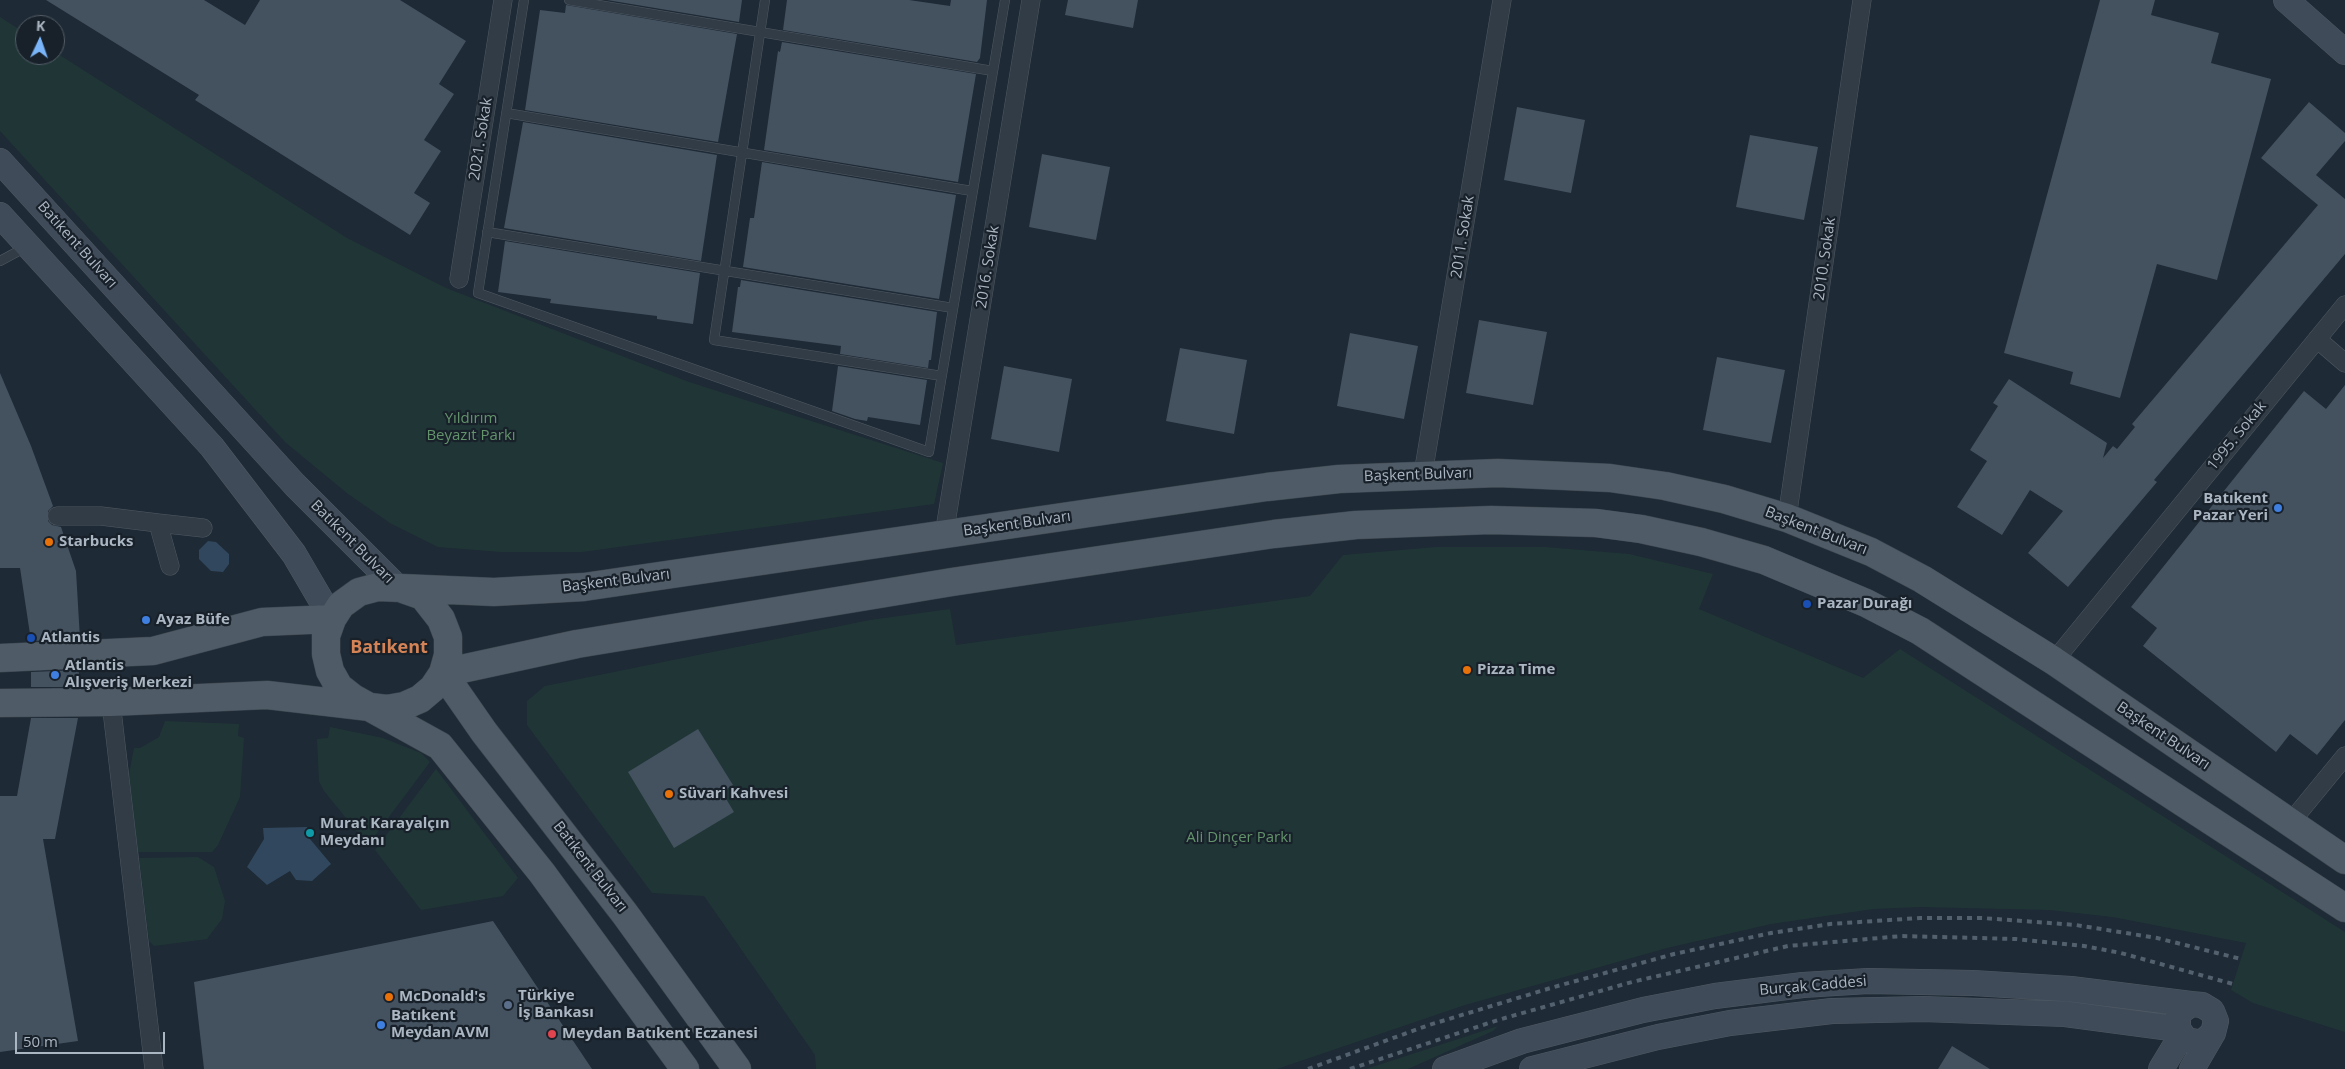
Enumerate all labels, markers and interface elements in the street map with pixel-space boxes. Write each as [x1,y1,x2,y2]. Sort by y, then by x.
north arrow [15,15,65,65]
text: K [36,16,46,35]
street label: 2021. Sokak [466,96,496,182]
street label: 2011. Sokak [1448,194,1478,280]
street label: Batıkent Bulvarı [33,198,121,292]
street label: 2010. Sokak [1810,216,1840,302]
street label: 2016. Sokak [973,224,1003,310]
street label: 1995. Sokak [2204,398,2270,474]
park label: Yıldırım Beyazıt Parkı [426,410,516,445]
street label: Başkent Bulvarı [1364,464,1472,486]
place label: Batıkent Pazar Yeri [2193,490,2268,525]
street label: Batıkent Bulvarı [307,497,397,587]
marker: Batıkent Pazar Yeri [2272,502,2284,514]
street label: Başkent Bulvarı [1762,503,1870,559]
street label: Başkent Bulvarı [962,508,1072,540]
place label: Starbucks [59,533,133,551]
marker: Starbucks [43,536,55,548]
street label: Başkent Bulvarı [561,565,671,597]
place label: Pazar Durağı [1817,595,1912,613]
marker: Pazar Durağı [1801,598,1813,610]
place label: Ayaz Büfe [156,611,230,629]
marker: Ayaz Büfe [140,614,152,626]
place label: Atlantis [41,629,100,647]
marker: Atlantis [25,632,37,644]
district label: Batıkent [350,637,428,659]
place label: Atlantis Alışveriş Merkezi [65,657,192,692]
place label: Pizza Time [1477,661,1555,679]
marker: Pizza Time [1461,664,1473,676]
marker: Atlantis Alışveriş Merkezi [49,669,61,681]
street label: Başkent Bulvarı [2113,698,2213,774]
place label: Süvari Kahvesi [679,785,788,803]
marker: Süvari Kahvesi [663,788,675,800]
place label: Murat Karayalçın Meydanı [320,815,449,850]
street label: Batıkent Bulvarı [549,818,631,916]
marker: Murat Karayalçın Meydanı [304,827,316,839]
park label: Ali Dinçer Parkı [1186,829,1292,847]
street label: Burçak Caddesi [1759,972,1867,1000]
place label: Türkiye İş Bankası [518,987,594,1022]
place label: McDonald's [399,988,486,1006]
marker: McDonald's [383,991,395,1003]
marker: Türkiye İş Bankası [502,999,514,1011]
place label: Batıkent Meydan AVM [391,1007,489,1042]
marker: Batıkent Meydan AVM [375,1019,387,1031]
scale bar [18,1022,168,1054]
place label: Meydan Batıkent Eczanesi [562,1025,758,1043]
marker: Meydan Batıkent Eczanesi [546,1028,558,1040]
text: 50 m [23,1031,58,1051]

